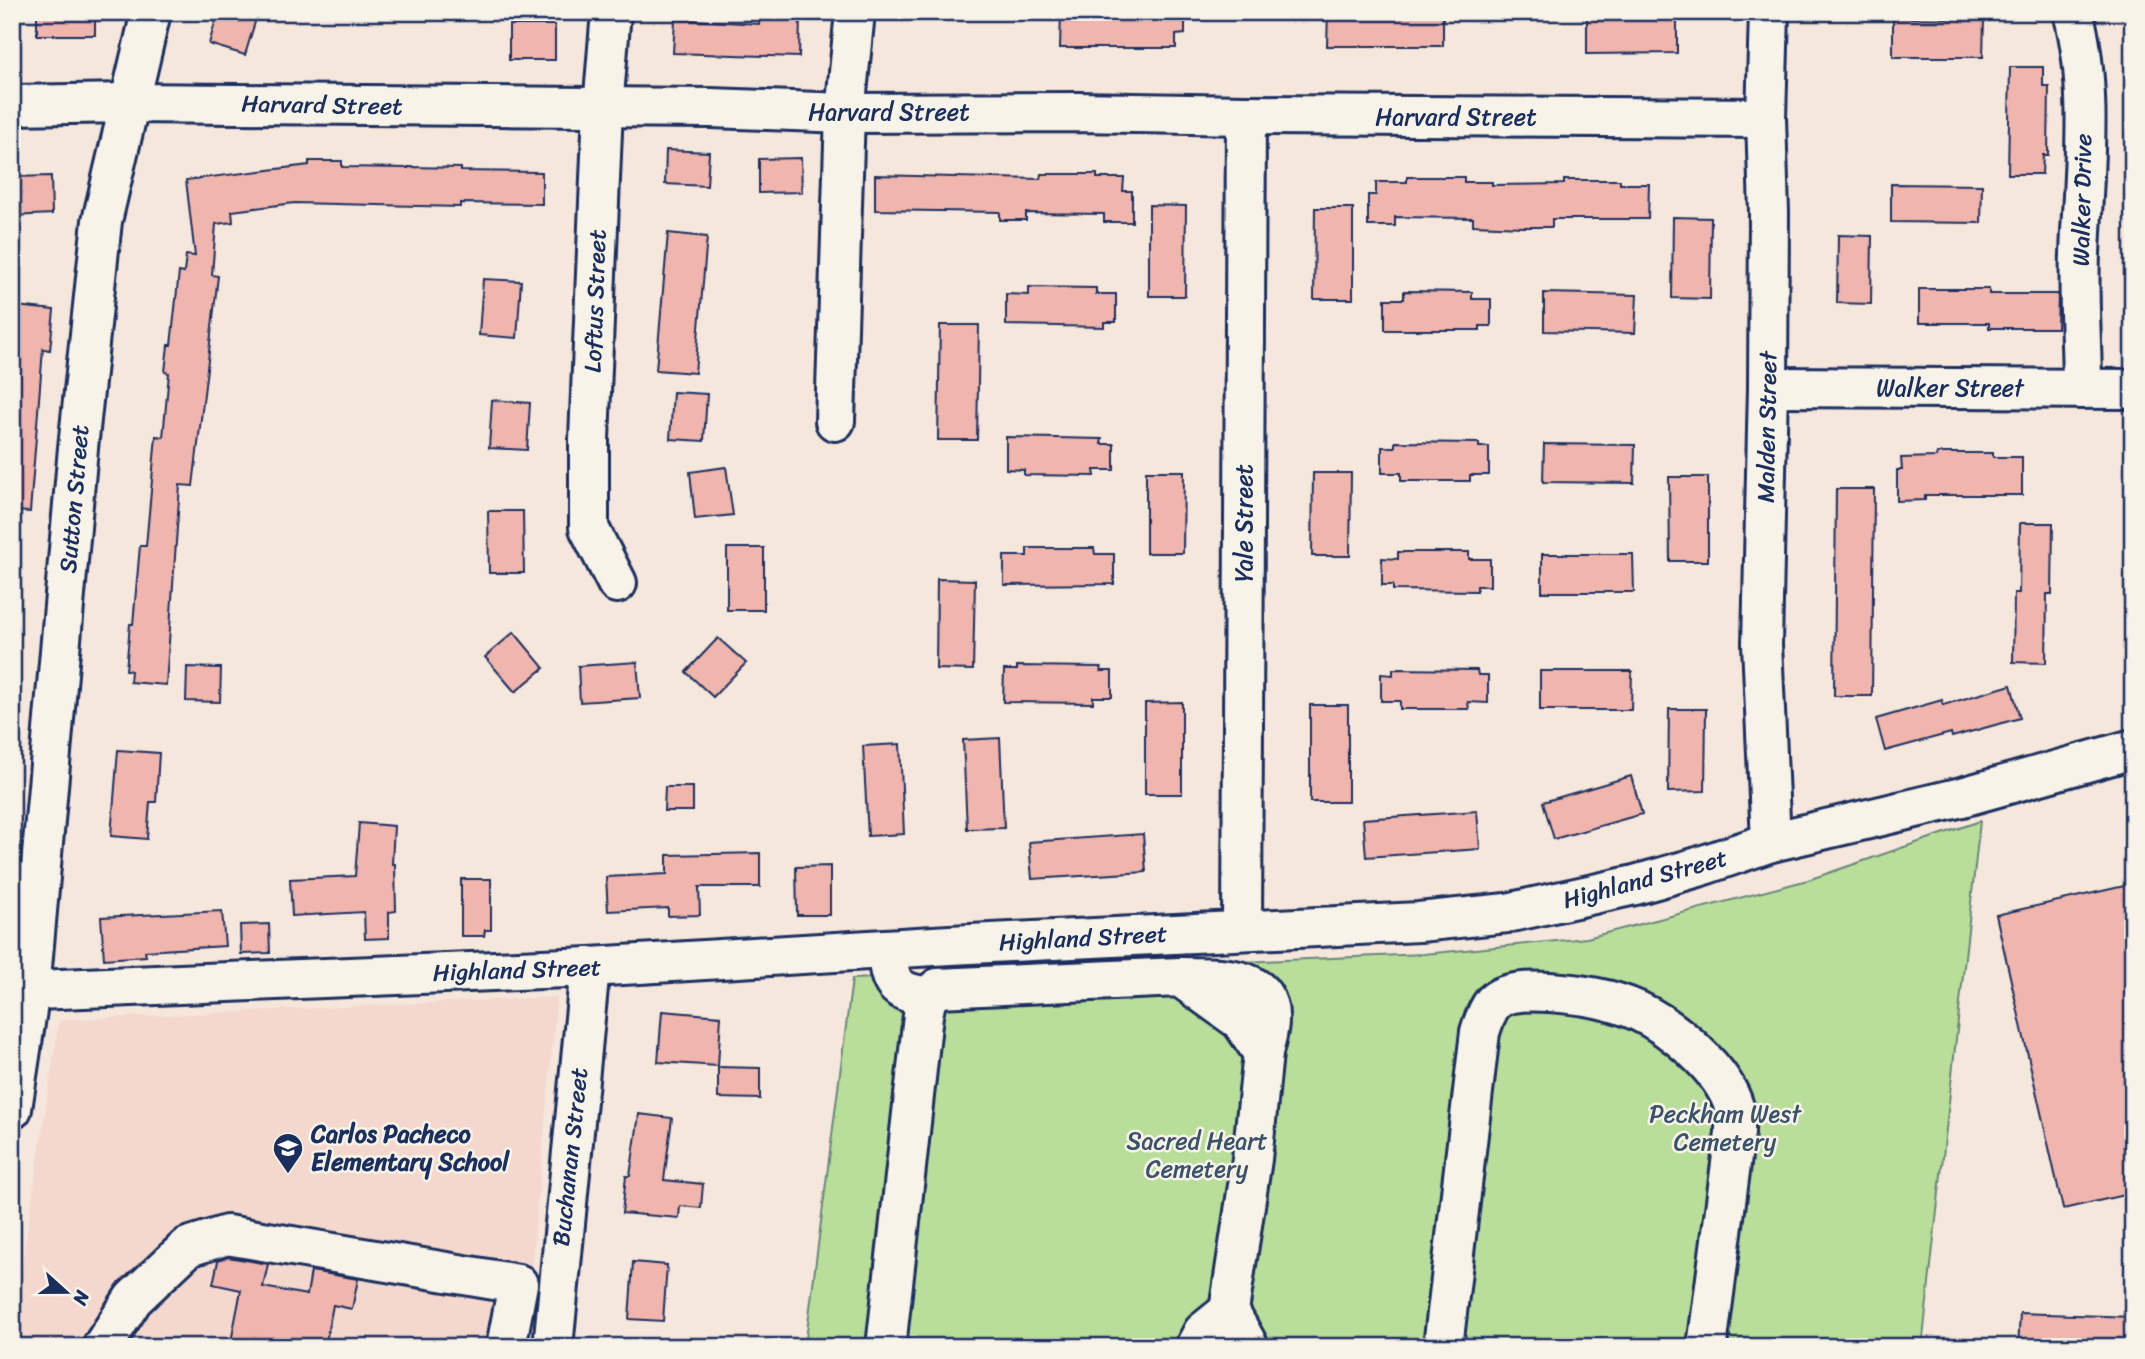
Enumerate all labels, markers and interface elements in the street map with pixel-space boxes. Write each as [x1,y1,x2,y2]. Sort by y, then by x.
street label: Harvard Street [241,83,403,127]
street label: Harvard Street [808,91,970,133]
street label: Harvard Street [1375,96,1537,138]
street label: Walker Drive [2060,133,2104,267]
street label: Loftus Street [572,229,618,373]
street label: Malden Street [1745,349,1789,503]
street label: Walker Street [1876,367,2025,409]
street label: Sutton Street [47,423,101,575]
street label: Yale Street [1223,464,1265,582]
street label: Highland Street [1558,837,1732,921]
street label: Highland Street [998,913,1168,963]
street label: Highland Street [432,946,602,994]
street label: Buchanan Street [540,1066,600,1248]
park label: Peckham West Cemetery [1649,1093,1802,1163]
place label: Carlos Pacheco Elementary School [310,1113,510,1183]
park label: Sacred Heart Cemetery [1126,1120,1268,1190]
school or university icon: Carlos Pacheco Elementary School [271,1131,305,1175]
north arrow [32,1258,102,1328]
text: N [63,1285,100,1311]

